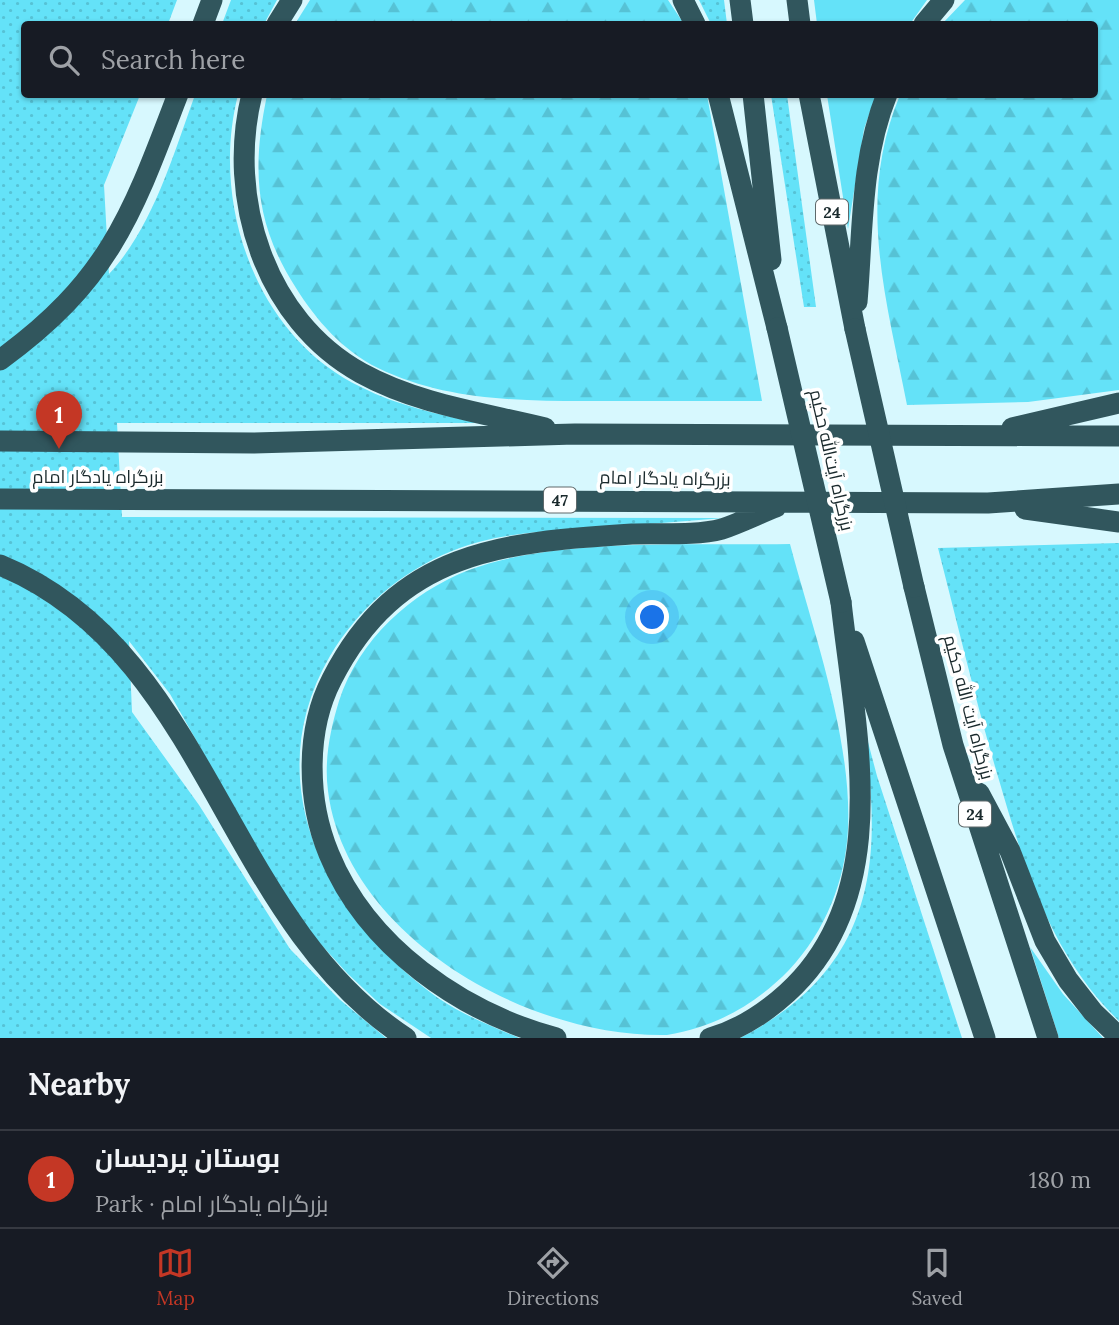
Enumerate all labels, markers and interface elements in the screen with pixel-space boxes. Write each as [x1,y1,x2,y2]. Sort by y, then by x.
search box [21,21,1098,98]
icon: search [45,41,83,79]
text: Search here [101,43,245,76]
road number: 24 [816,200,848,224]
street label: بزرگراه آیت‌الله حکیم [804,387,859,533]
pin: 1 [36,391,82,449]
street label: بزرگراه یادگار امام [32,465,164,489]
street label: بزرگراه یادگار امام [599,465,731,492]
road number: 47 [544,488,576,512]
your location [635,600,669,634]
street label: بزرگراه آیت الله حکیم [938,632,999,782]
road number: 24 [959,802,991,827]
text: Nearby [28,1065,130,1103]
text: بوستان پردیسان [95,1141,280,1174]
text: 1 [46,1165,56,1194]
text: 180 m [1029,1165,1091,1194]
text: Park · بزرگراه یادگار امام [95,1189,328,1218]
tab: Map [156,1244,195,1310]
tab: Directions [507,1244,599,1310]
tab: Saved [911,1244,963,1310]

